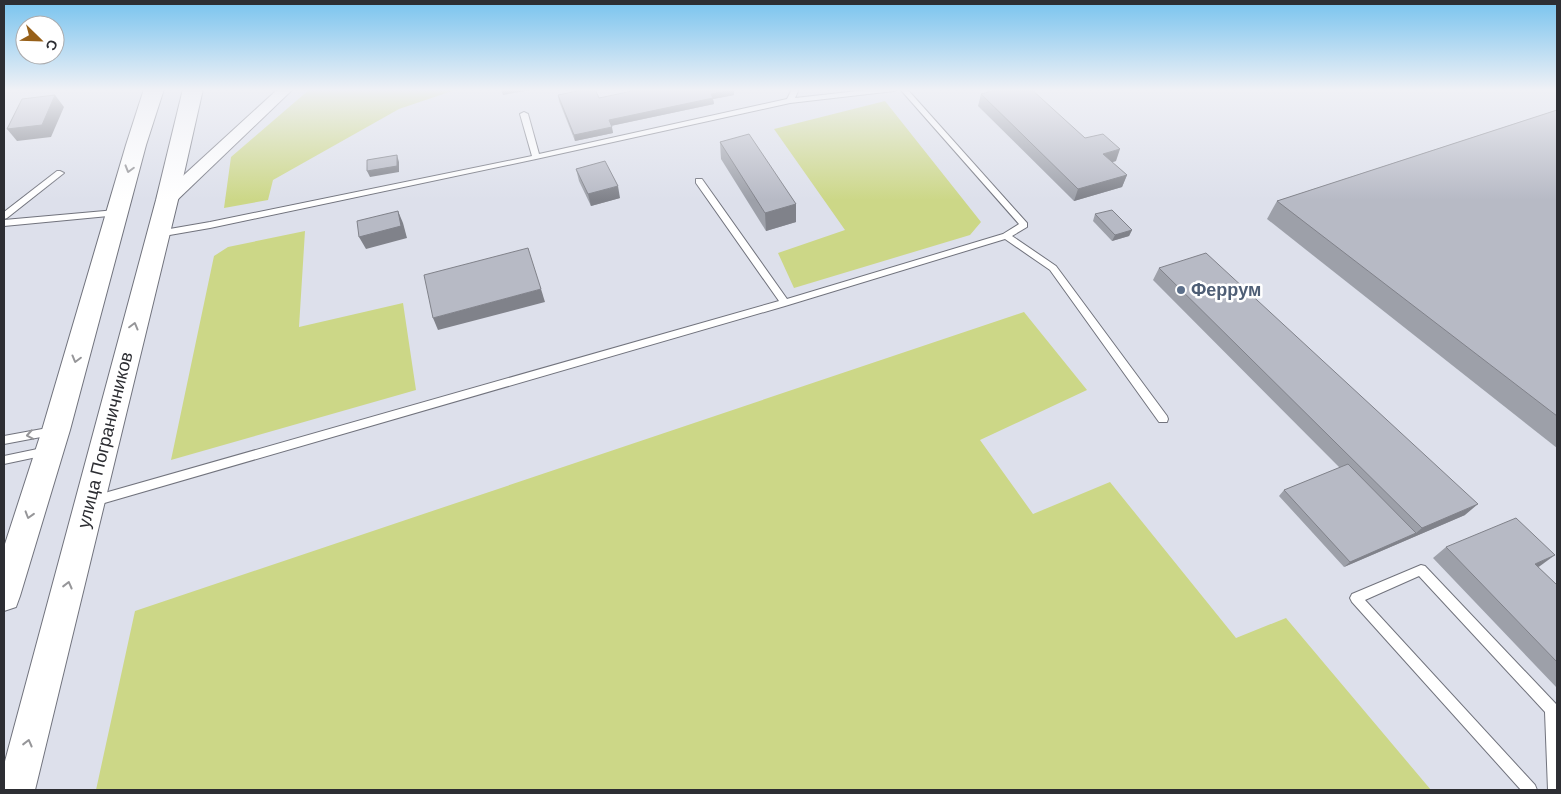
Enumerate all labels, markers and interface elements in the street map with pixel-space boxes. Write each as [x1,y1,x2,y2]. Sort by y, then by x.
north arrow [15,15,65,65]
text: С [43,37,61,53]
one-way arrow [124,164,134,172]
place label: Феррум [1191,280,1261,300]
marker: Феррум [1175,284,1187,296]
one-way arrow [129,323,139,331]
street label: улица Пограничников [73,350,137,530]
one-way arrow [71,355,82,363]
one-way arrow [26,429,35,439]
one-way arrow [25,510,35,518]
one-way arrow [62,581,73,590]
one-way arrow [22,739,33,747]

